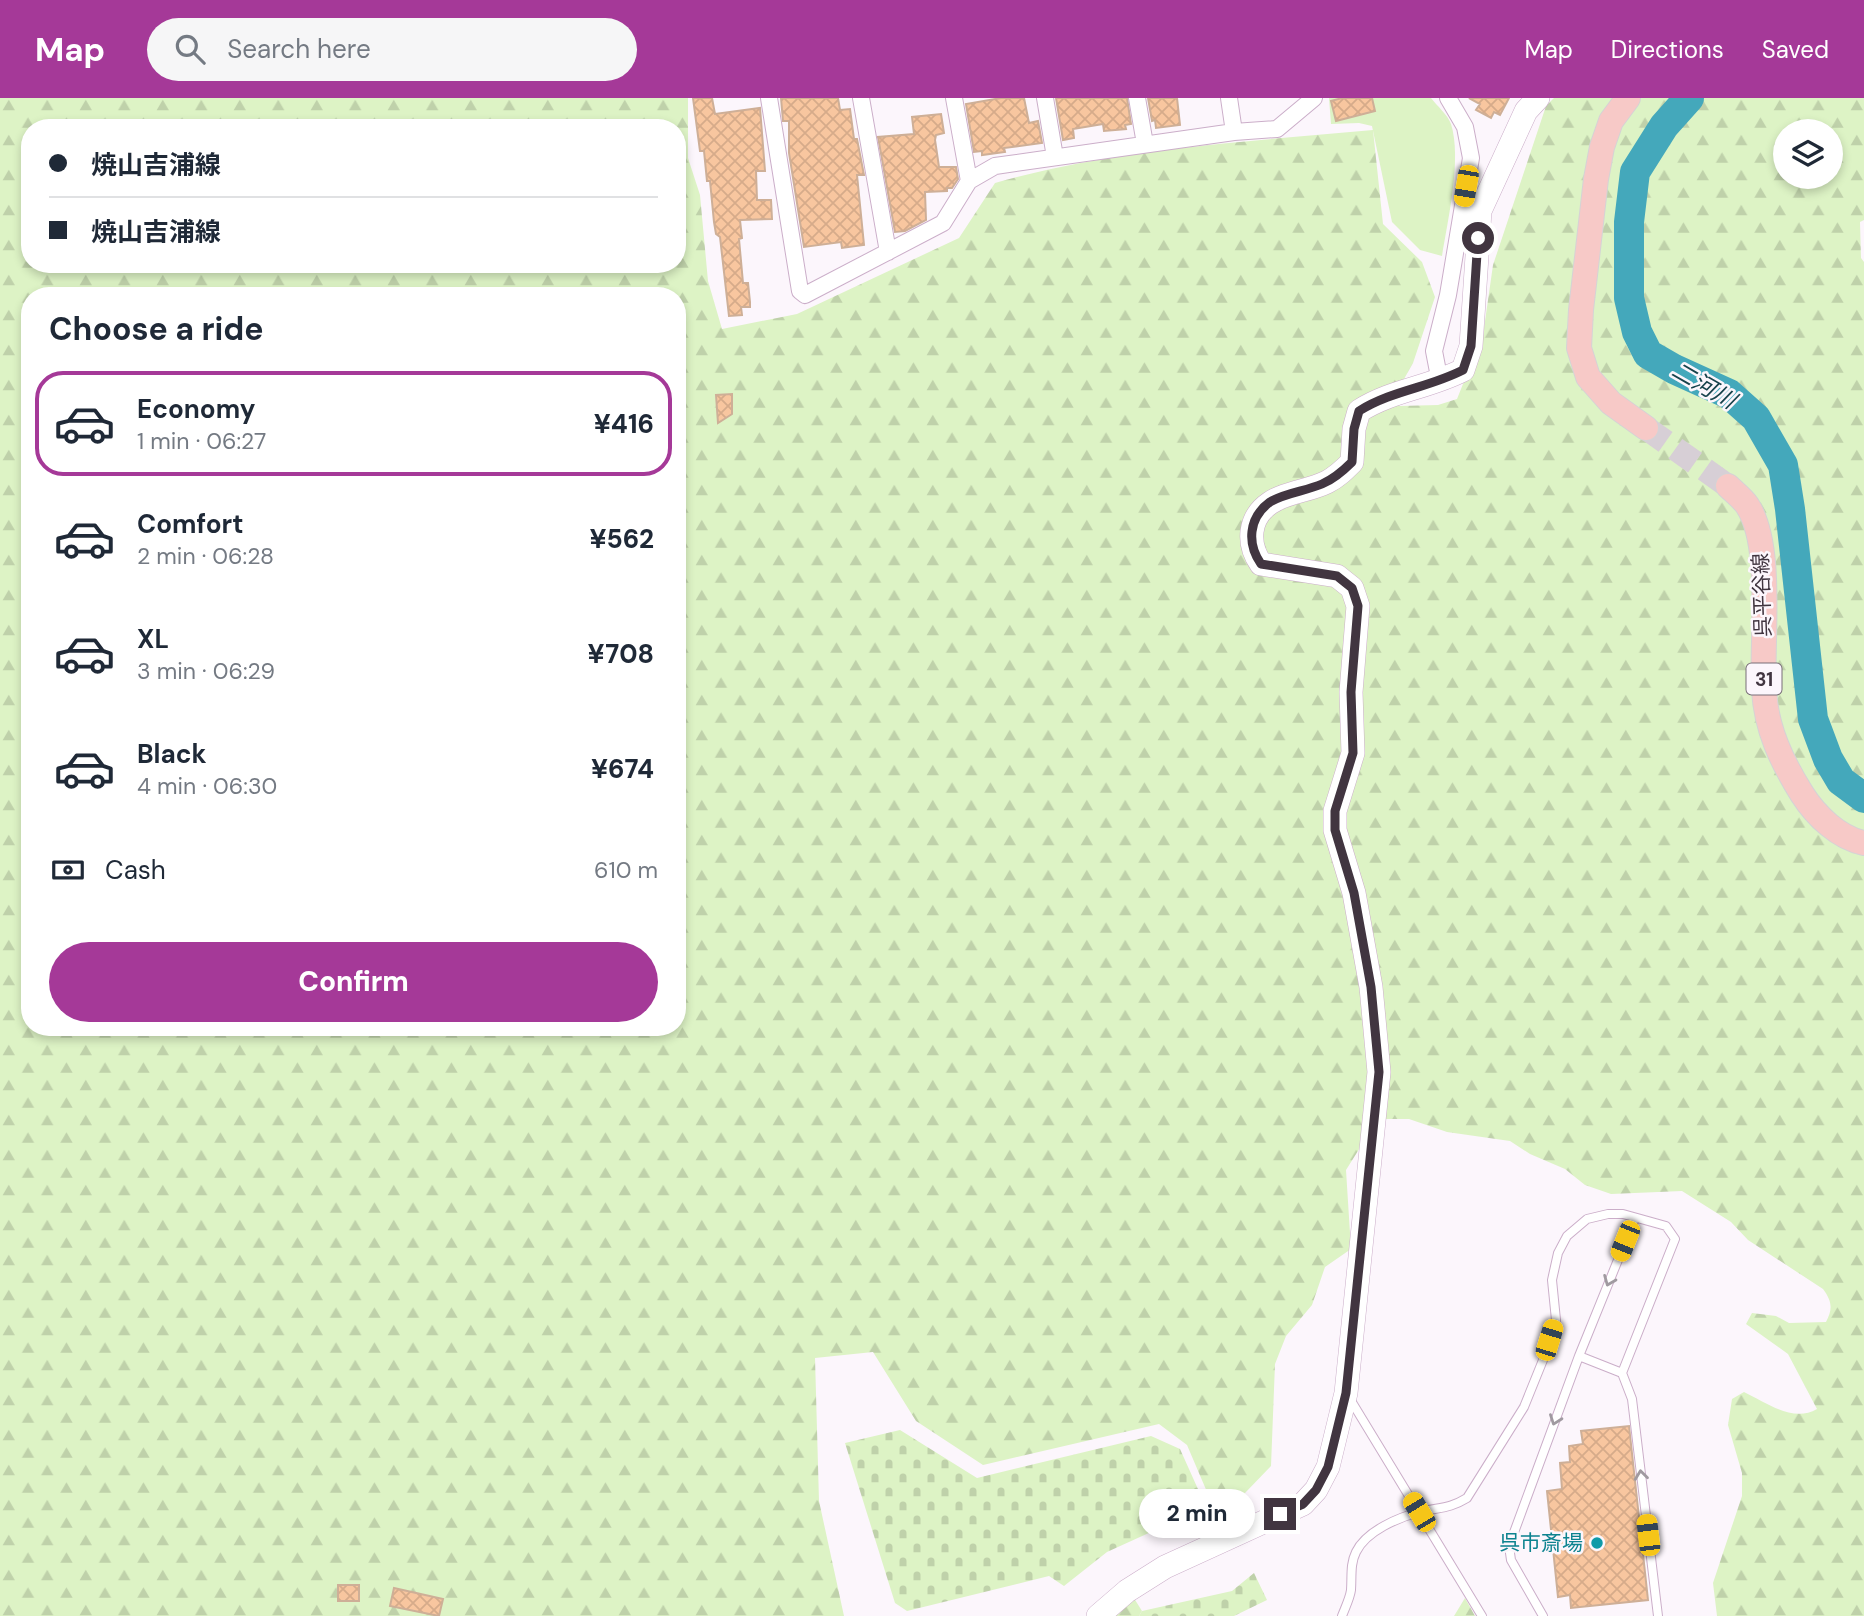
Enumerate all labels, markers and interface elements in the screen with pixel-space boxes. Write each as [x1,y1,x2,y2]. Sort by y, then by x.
search box [147,18,637,81]
text: Map [35,28,105,71]
icon: search [171,30,209,68]
text: Search here [227,32,371,66]
text: Map [1525,34,1573,65]
text: Directions [1611,34,1724,65]
text: Saved [1762,34,1829,65]
map controls [1773,119,1843,189]
button: layers [1773,119,1843,189]
text: 焼山吉浦線 [91,148,221,182]
car [1453,163,1480,209]
text: 焼山吉浦線 [91,215,221,249]
route start [1462,222,1494,254]
text: Choose a ride [49,308,264,350]
water label: 二河川 [1667,355,1744,417]
icon: car [53,392,116,455]
text: Economy [137,392,255,426]
text: ¥416 [594,407,654,441]
text: 1 min · 06:27 [137,426,266,456]
icon: car [53,507,116,570]
text: Comfort [137,507,243,541]
text: ¥562 [590,522,654,556]
text: 2 min · 06:28 [137,541,274,571]
street label: 呉平谷線 [1747,553,1777,637]
icon: car [53,622,116,685]
text: XL [137,622,169,656]
text: ¥708 [588,637,654,671]
text: 3 min · 06:29 [137,656,275,686]
road number: 31 [1746,664,1782,694]
icon: car [53,737,116,800]
text: Black [137,737,207,771]
text: ¥674 [591,752,654,786]
text: 4 min · 06:30 [137,771,277,801]
icon: cash [49,851,87,889]
text: Cash [105,853,166,887]
text: 610 m [594,855,658,885]
button: Confirm [49,942,658,1022]
car [1608,1218,1643,1264]
one-way arrow [1604,1274,1618,1286]
car [1533,1317,1566,1363]
one-way arrow [1549,1414,1563,1426]
one-way arrow [1633,1469,1648,1481]
car [1400,1489,1439,1535]
callout: 2 min [1140,1490,1256,1538]
text: 2 min [1166,1498,1228,1528]
route end [1264,1498,1296,1530]
car [1636,1513,1661,1557]
place label: 呉市斎場 [1499,1529,1583,1557]
marker: 呉市斎場 [1589,1535,1605,1551]

